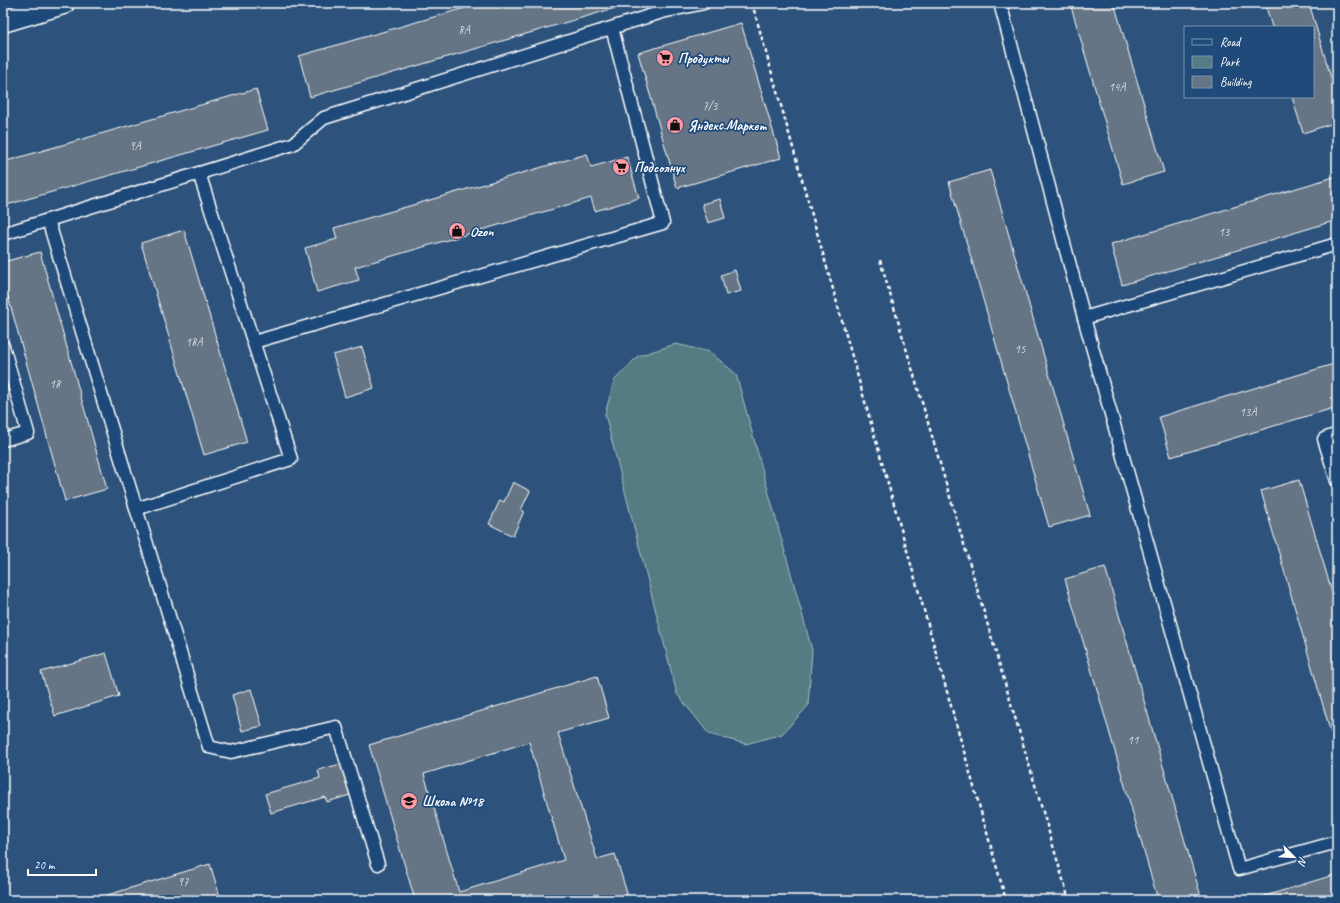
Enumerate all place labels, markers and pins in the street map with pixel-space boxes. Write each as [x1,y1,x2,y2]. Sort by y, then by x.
supermarket icon: Продукты [655,48,675,68]
place label: Продукты [678,50,730,67]
shop icon: Яндекс.Маркет [665,115,685,135]
place label: Яндекс.Маркет [688,117,767,134]
supermarket icon: Подсолнух [611,157,631,177]
place label: Подсолнух [634,159,687,176]
shop icon: Ozon [447,221,467,241]
place label: Ozon [470,223,494,240]
school or university icon: Школа №18 [399,791,419,811]
place label: Школа №18 [422,793,485,810]

